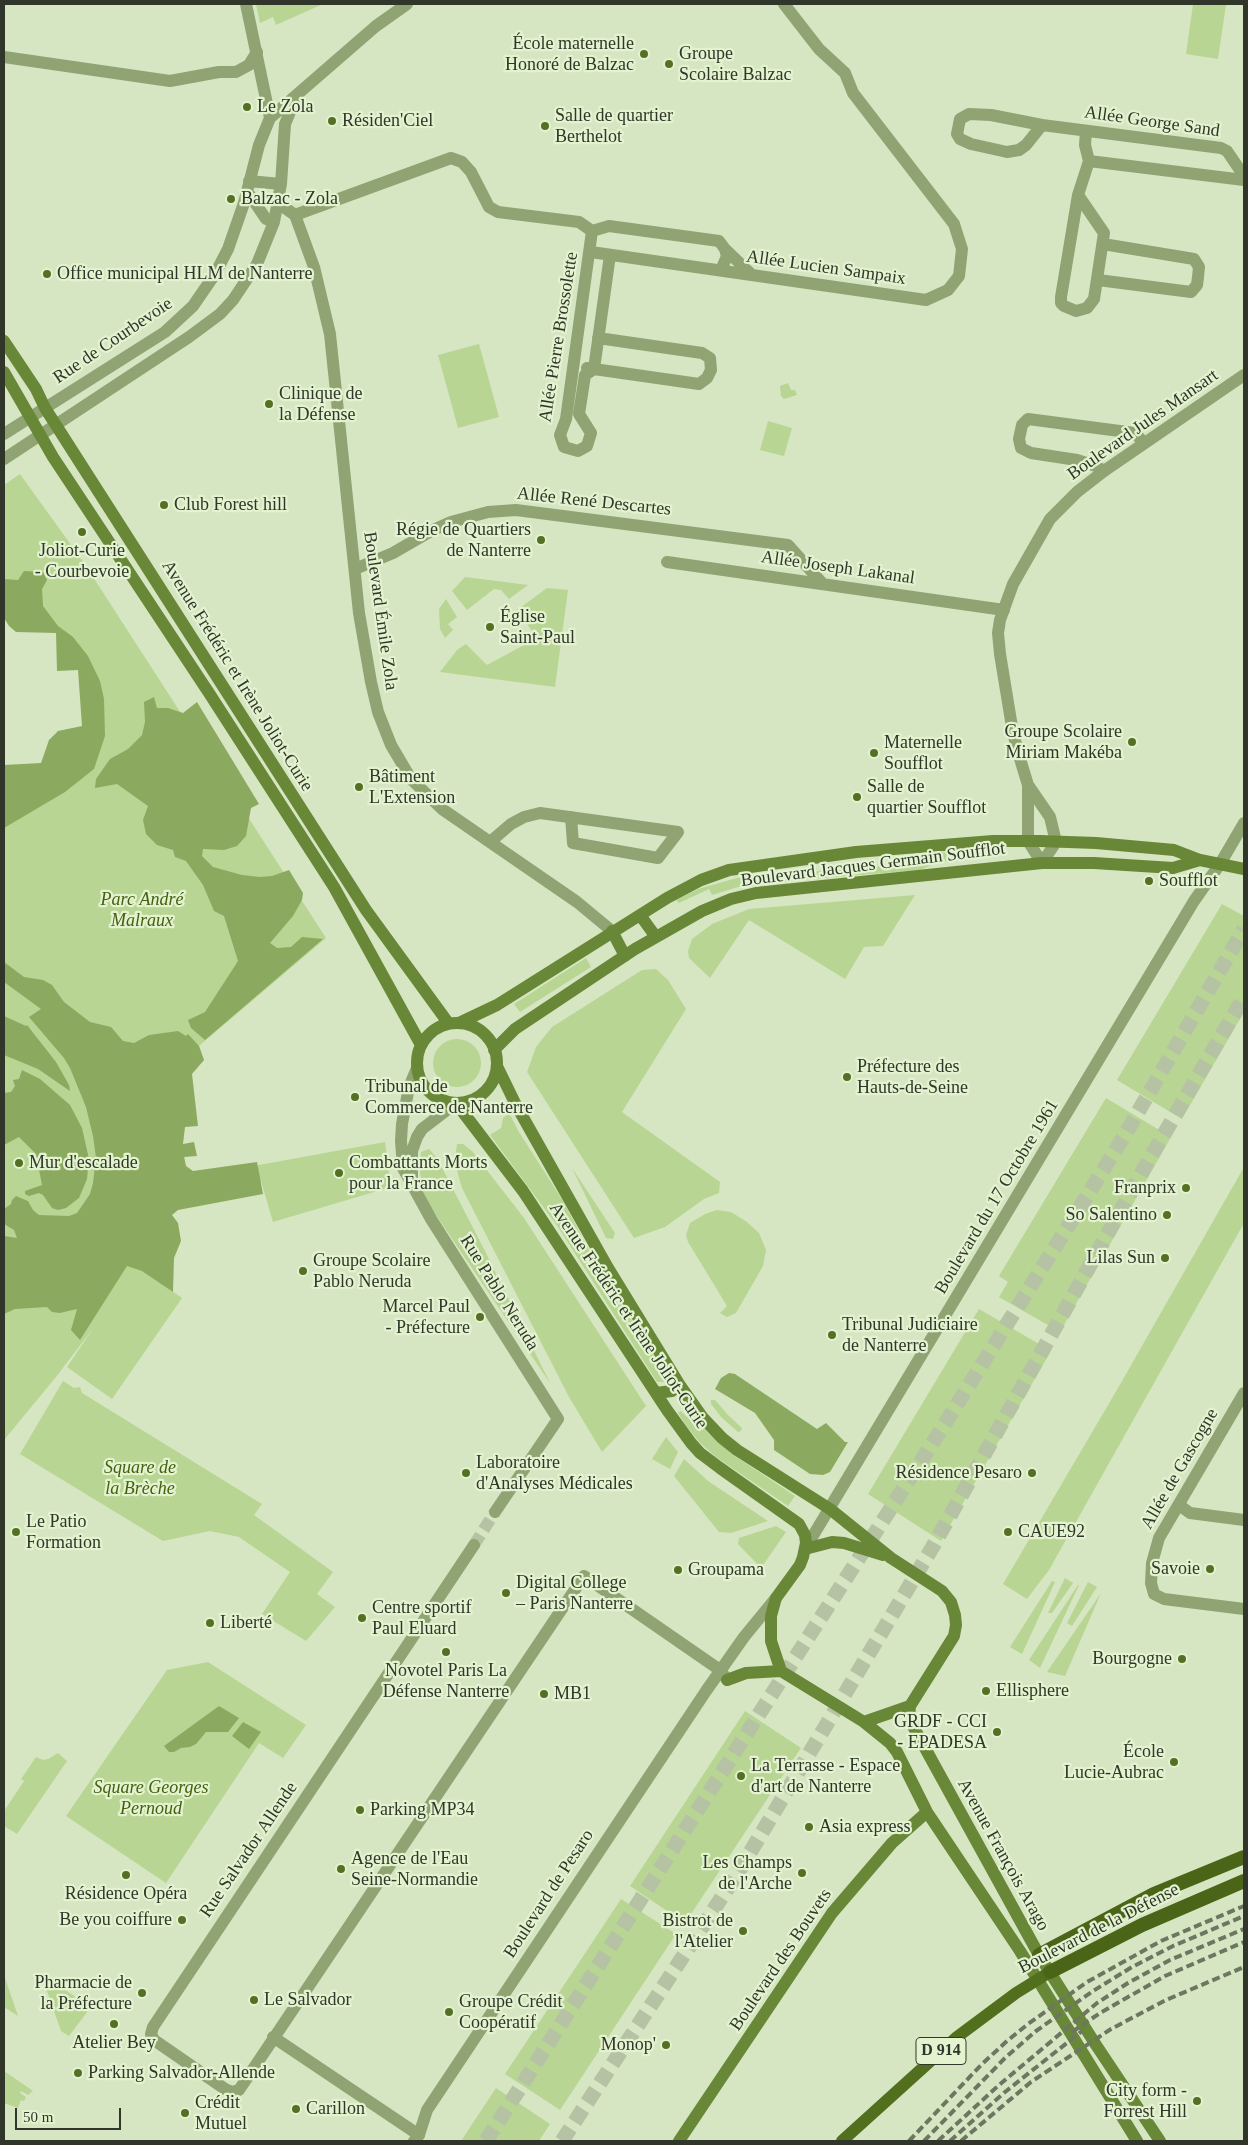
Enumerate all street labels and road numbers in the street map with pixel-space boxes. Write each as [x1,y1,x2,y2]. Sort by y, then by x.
street label: Allée George Sand [1083,102,1221,142]
street label: Allée Lucien Sampaix [745,246,907,290]
street label: Allée Pierre Brossolette [535,250,583,424]
street label: Rue de Courbevoie [49,293,177,389]
street label: Boulevard Jules Mansart [1064,365,1222,485]
street label: Allée René Descartes [516,483,672,521]
street label: Boulevard Émile Zola [358,530,402,692]
street label: Allée Joseph Lakanal [760,547,916,589]
street label: Avenue Frédéric et Irène Joliot-Curie [157,556,317,796]
street label: Boulevard Jacques Germain Soufflot [740,838,1006,892]
street label: Boulevard du 17 Octobre 1961 [930,1096,1064,1298]
street label: Avenue Frédéric et Irène Joliot-Curie [544,1199,712,1433]
street label: Rue Pablo Neruda [455,1231,543,1355]
street label: Allée de Gascogne [1137,1405,1223,1533]
street label: Avenue François Arago [952,1775,1054,1935]
street label: Rue Salvador Allende [196,1778,302,1922]
street label: Boulevard de Pesaro [499,1826,599,1962]
street label: Boulevard de la Défense [1015,1879,1183,1979]
street label: Boulevard des Bouvets [725,1885,837,2035]
road number: D 914 [916,2038,966,2064]

